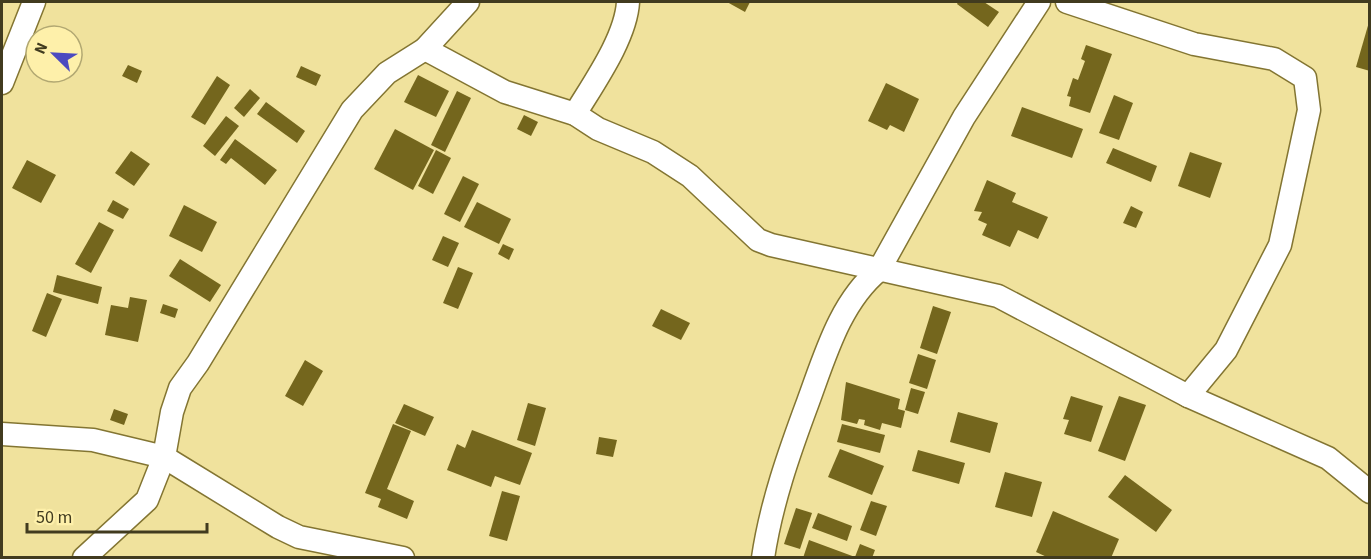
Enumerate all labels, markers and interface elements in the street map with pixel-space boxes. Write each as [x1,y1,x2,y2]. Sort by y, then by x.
north arrow [24,24,84,84]
text: N [29,39,53,58]
scale bar [27,496,207,534]
text: 50 m [36,505,72,530]

